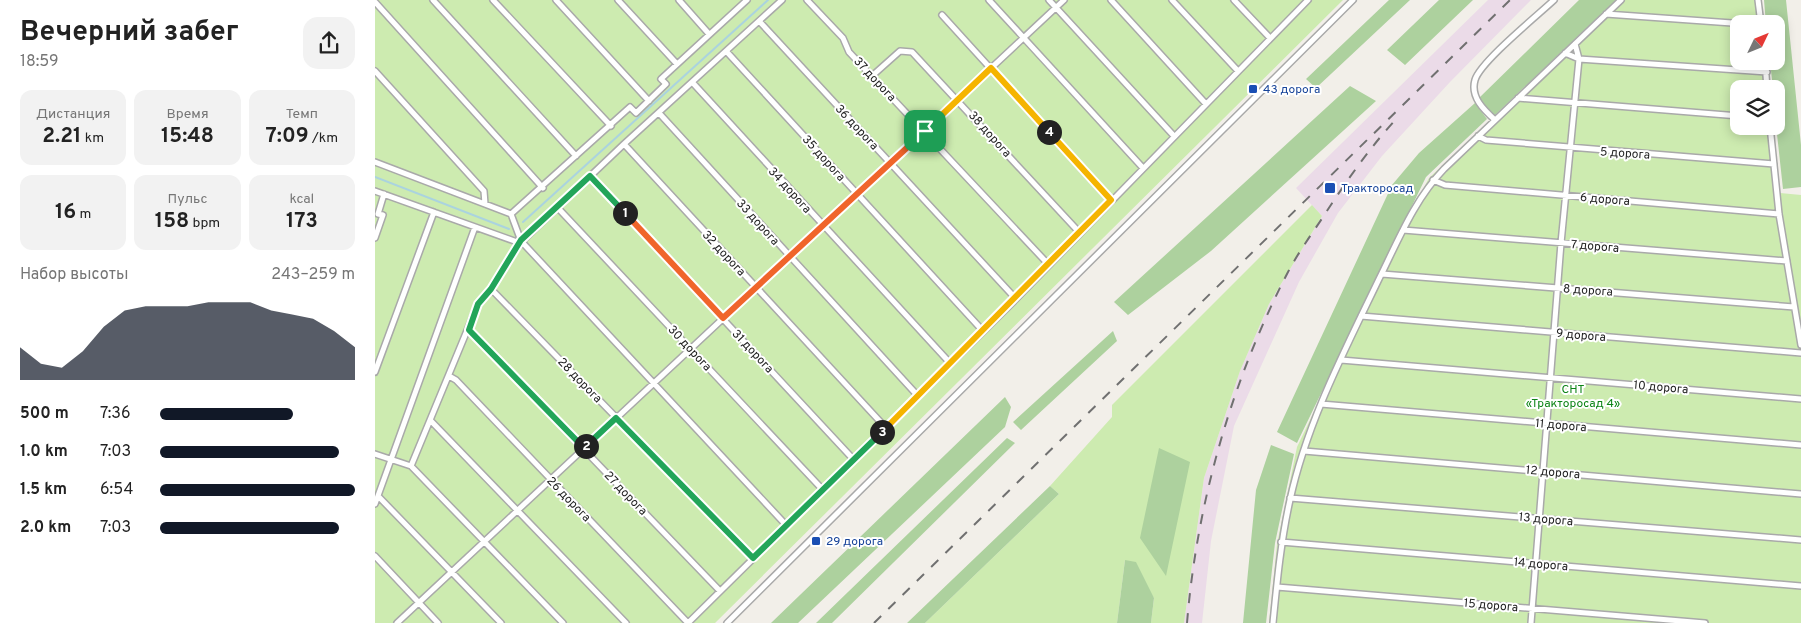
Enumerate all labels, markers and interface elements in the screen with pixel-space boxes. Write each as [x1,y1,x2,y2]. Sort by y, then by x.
text: Вечерний забег [20,15,239,51]
north arrow [1730,15,1785,70]
map controls [1730,15,1785,135]
button: share [303,17,355,69]
text: 18:59 [20,52,59,72]
street label: 37 дорога [849,54,899,105]
button: layers [1730,80,1785,135]
place label: 43 дорога [1263,82,1320,98]
marker: 43 дорога [1247,83,1259,95]
street label: 36 дорога [831,101,882,154]
text: Дистанция [36,106,110,123]
text: Время [166,106,209,123]
text: Темп [286,106,318,123]
street label: 38 дорога [964,108,1014,161]
pin [904,110,946,152]
icon: arrive [911,117,939,145]
pin: 4 [1037,120,1061,144]
text: 2.21 [42,123,81,150]
text: 15:48 [161,123,214,150]
text: 7:09 [266,123,309,150]
text: 4 [1045,124,1054,141]
text: km [81,130,104,147]
text: /km [309,130,338,147]
street label: 35 дорога [798,132,848,185]
street label: 5 дорога [1599,144,1650,164]
street label: 34 дорога [764,164,814,217]
marker: Тракторосад [1323,181,1337,195]
place label: Тракторосад [1341,181,1413,197]
street label: 6 дорога [1579,190,1630,210]
text: Пульс [168,191,207,208]
text: kcal [289,191,314,208]
street label: 33 дорога [732,196,782,249]
text: 16 [55,199,76,226]
pin: 1 [613,200,637,226]
text: 1 [623,205,628,222]
text: m [76,206,91,223]
text: 158 [155,208,189,235]
text: 173 [286,208,318,235]
text: bpm [189,215,220,232]
street label: 32 дорога [698,227,749,280]
street label: 7 дорога [1570,237,1620,257]
text: Набор высоты [20,265,128,285]
text: 243–259 m [271,265,355,285]
street label: 8 дорога [1562,281,1613,301]
street label: 30 дорога [664,322,715,375]
street label: 31 дорога [728,326,777,377]
street label: 9 дорога [1555,326,1606,346]
street label: 28 дорога [554,355,605,407]
street label: 10 дорога [1633,378,1689,398]
park label: СНТ «Тракторосад 4» [1526,382,1620,412]
text: 500 m [20,404,69,424]
text: 7:36 [100,404,131,424]
street label: 11 дорога [1535,416,1587,436]
pin: 3 [869,420,895,444]
text: 3 [878,424,887,441]
pin: 2 [573,434,599,458]
text: 2 [582,438,591,455]
text: 1.0 km [20,442,68,462]
text: 7:03 [100,442,131,462]
street label: 12 дорога [1525,463,1581,483]
street label: 27 дорога [600,468,650,519]
street label: 26 дорога [543,474,594,526]
text: 1.5 km [20,480,67,500]
text: 6:54 [100,480,133,500]
street label: 13 дорога [1518,510,1574,530]
text: 2.0 km [20,518,71,538]
text: 7:03 [100,518,131,538]
place label: 29 дорога [826,534,883,550]
marker: 29 дорога [810,535,822,547]
street label: 14 дорога [1513,555,1569,575]
street label: 15 дорога [1463,596,1519,616]

